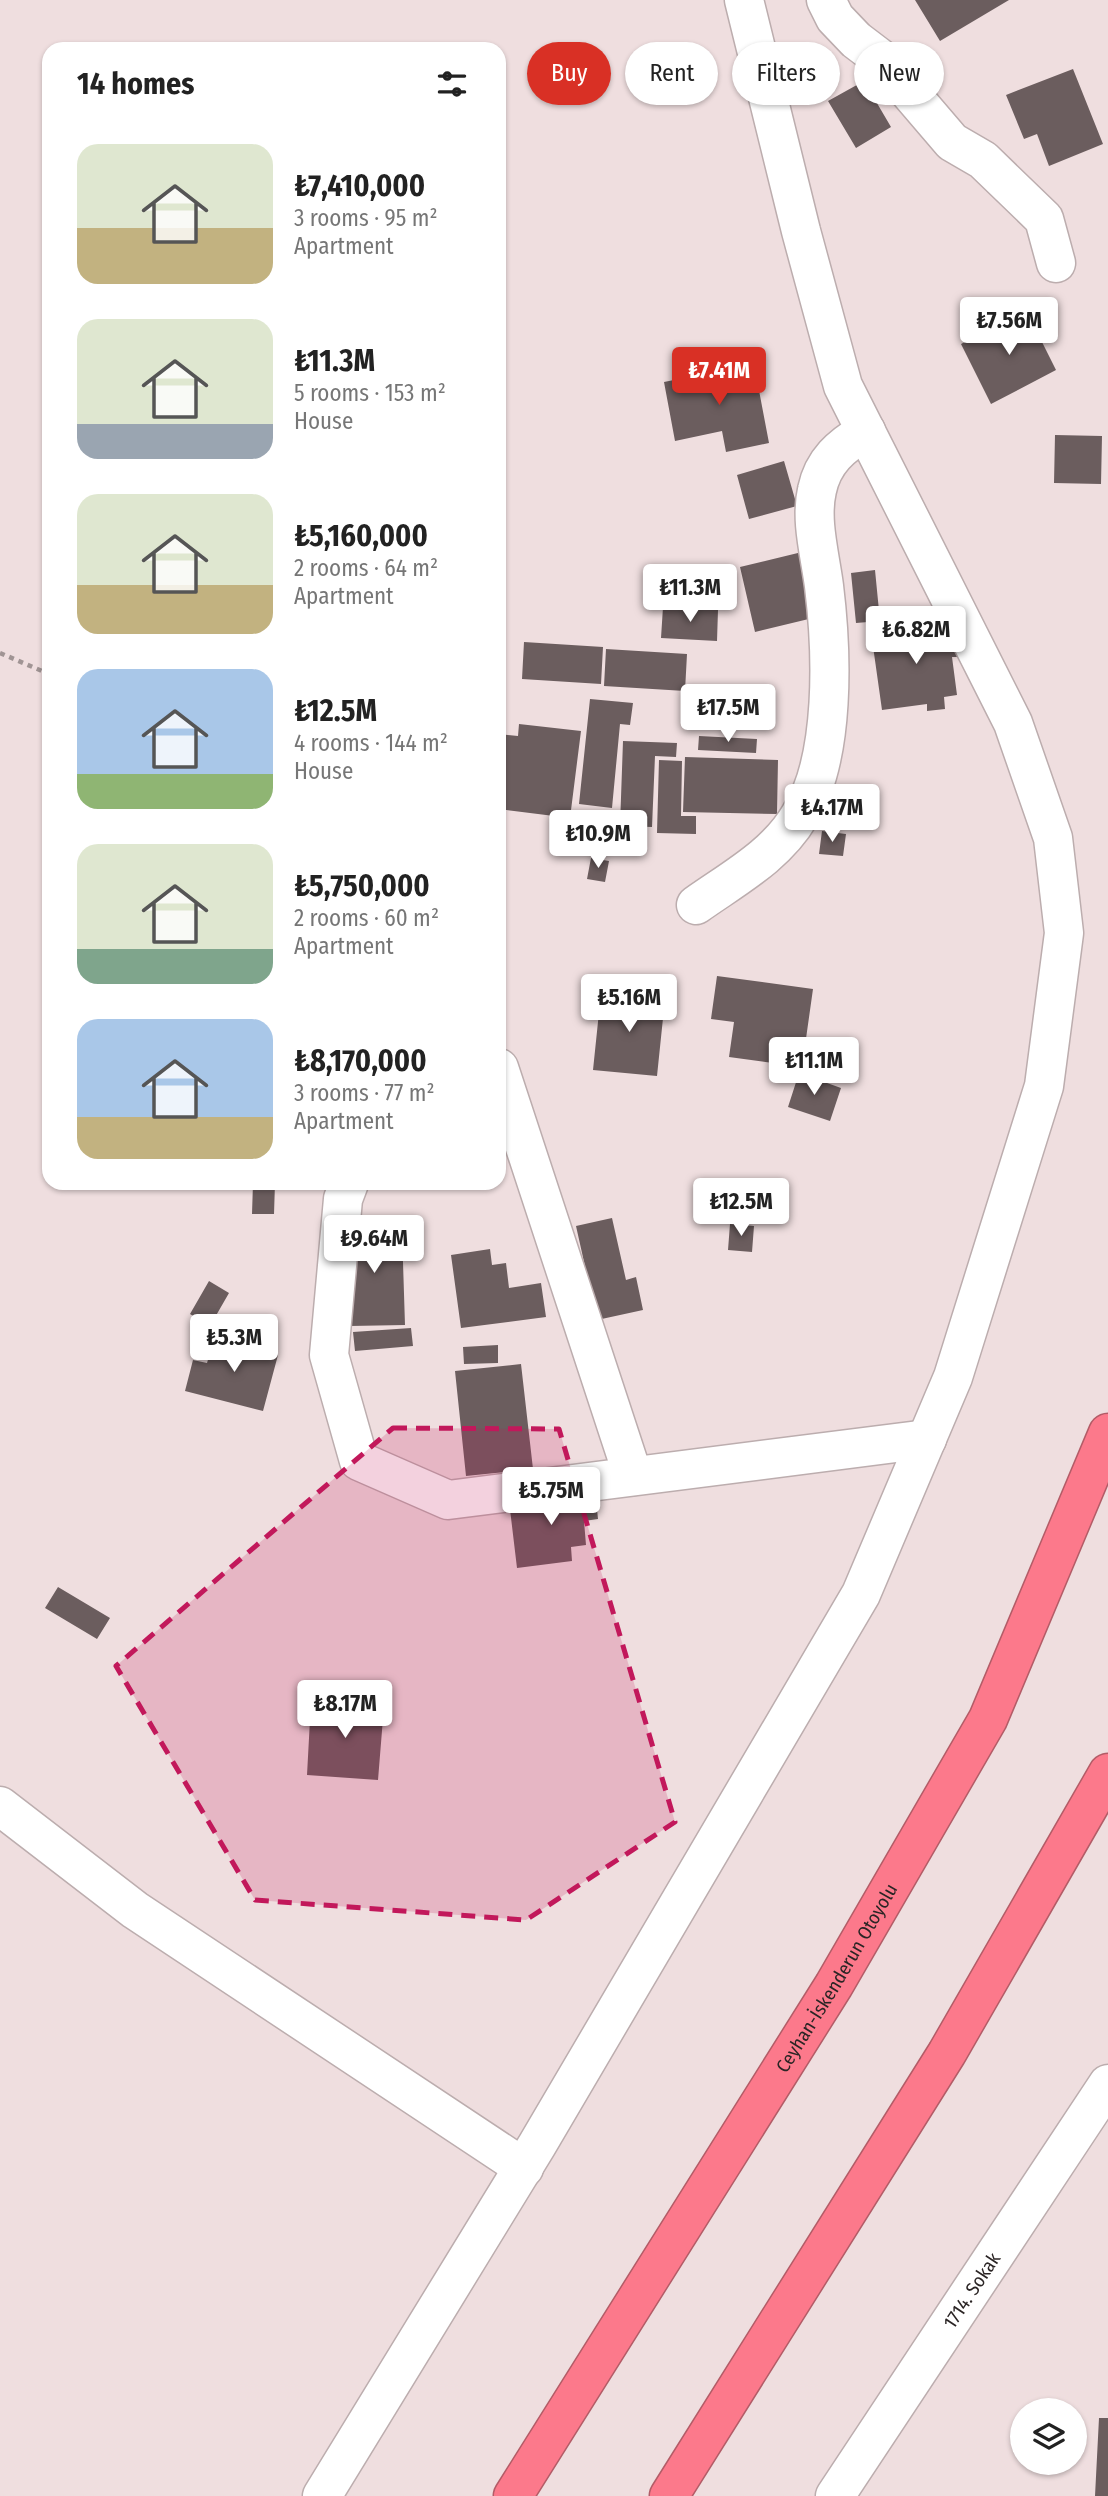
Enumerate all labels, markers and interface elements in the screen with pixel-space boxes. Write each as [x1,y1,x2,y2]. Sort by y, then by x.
chip: Buy [527,42,611,105]
chip: Rent [625,42,718,105]
chip: Filters [732,42,840,105]
chip: New [854,42,944,105]
icon: filters [433,65,471,103]
text: 14 homes [77,66,194,102]
text: ₺7,410,000 [294,168,425,204]
icon: home [133,172,217,256]
text: 3 rooms · 95 m² [294,204,438,232]
text: Apartment [294,232,394,260]
pin: ₺7.56M [952,298,1066,357]
text: ₺7.56M [976,306,1042,334]
text: ₺11.3M [294,343,375,379]
icon: home [133,347,217,431]
pin: ₺7.41M [662,348,776,407]
text: ₺7.41M [688,356,750,384]
text: 5 rooms · 153 m² [294,379,446,407]
text: House [294,407,353,435]
text: ₺5,160,000 [294,518,428,554]
icon: home [133,522,217,606]
text: 2 rooms · 64 m² [294,554,438,582]
pin: ₺11.3M [633,564,747,624]
text: ₺11.3M [659,573,721,601]
text: Apartment [294,582,394,610]
pin: ₺6.82M [859,606,973,666]
text: ₺6.82M [882,615,950,643]
pin: ₺17.5M [671,684,785,744]
text: ₺12.5M [294,693,377,729]
text: ₺17.5M [697,693,759,721]
icon: home [133,697,217,781]
text: 4 rooms · 144 m² [294,729,448,757]
text: House [294,757,353,785]
pin: ₺4.17M [775,784,889,844]
text: ₺4.17M [801,793,863,821]
pin: ₺10.9M [541,810,655,870]
text: ₺10.9M [565,819,631,847]
text: ₺5,750,000 [294,868,430,904]
icon: home [133,872,217,956]
text: 2 rooms · 60 m² [294,904,439,932]
text: Apartment [294,932,394,960]
pin: ₺5.16M [572,974,686,1034]
text: ₺5.16M [597,983,661,1011]
pin: ₺11.1M [757,1038,871,1097]
text: ₺8,170,000 [294,1043,427,1079]
text: ₺11.1M [785,1046,843,1074]
icon: home [133,1047,217,1131]
text: 3 rooms · 77 m² [294,1079,435,1107]
text: Apartment [294,1107,394,1135]
pin: ₺12.5M [684,1178,798,1238]
text: ₺12.5M [709,1187,773,1215]
pin: ₺9.64M [317,1216,431,1275]
text: ₺9.64M [340,1224,408,1252]
pin: ₺5.3M [185,1314,283,1374]
text: ₺5.3M [206,1323,262,1351]
pin: ₺5.75M [494,1468,608,1527]
text: ₺5.75M [518,1476,584,1504]
pin: ₺8.17M [288,1680,402,1740]
text: ₺8.17M [313,1689,377,1717]
street label: Ceyhan-İskenderun Otoyolu [771,1879,902,2077]
street label: 1714. Sokak [938,2248,1005,2333]
map controls [1010,2398,1087,2475]
button: layers [1010,2398,1087,2475]

